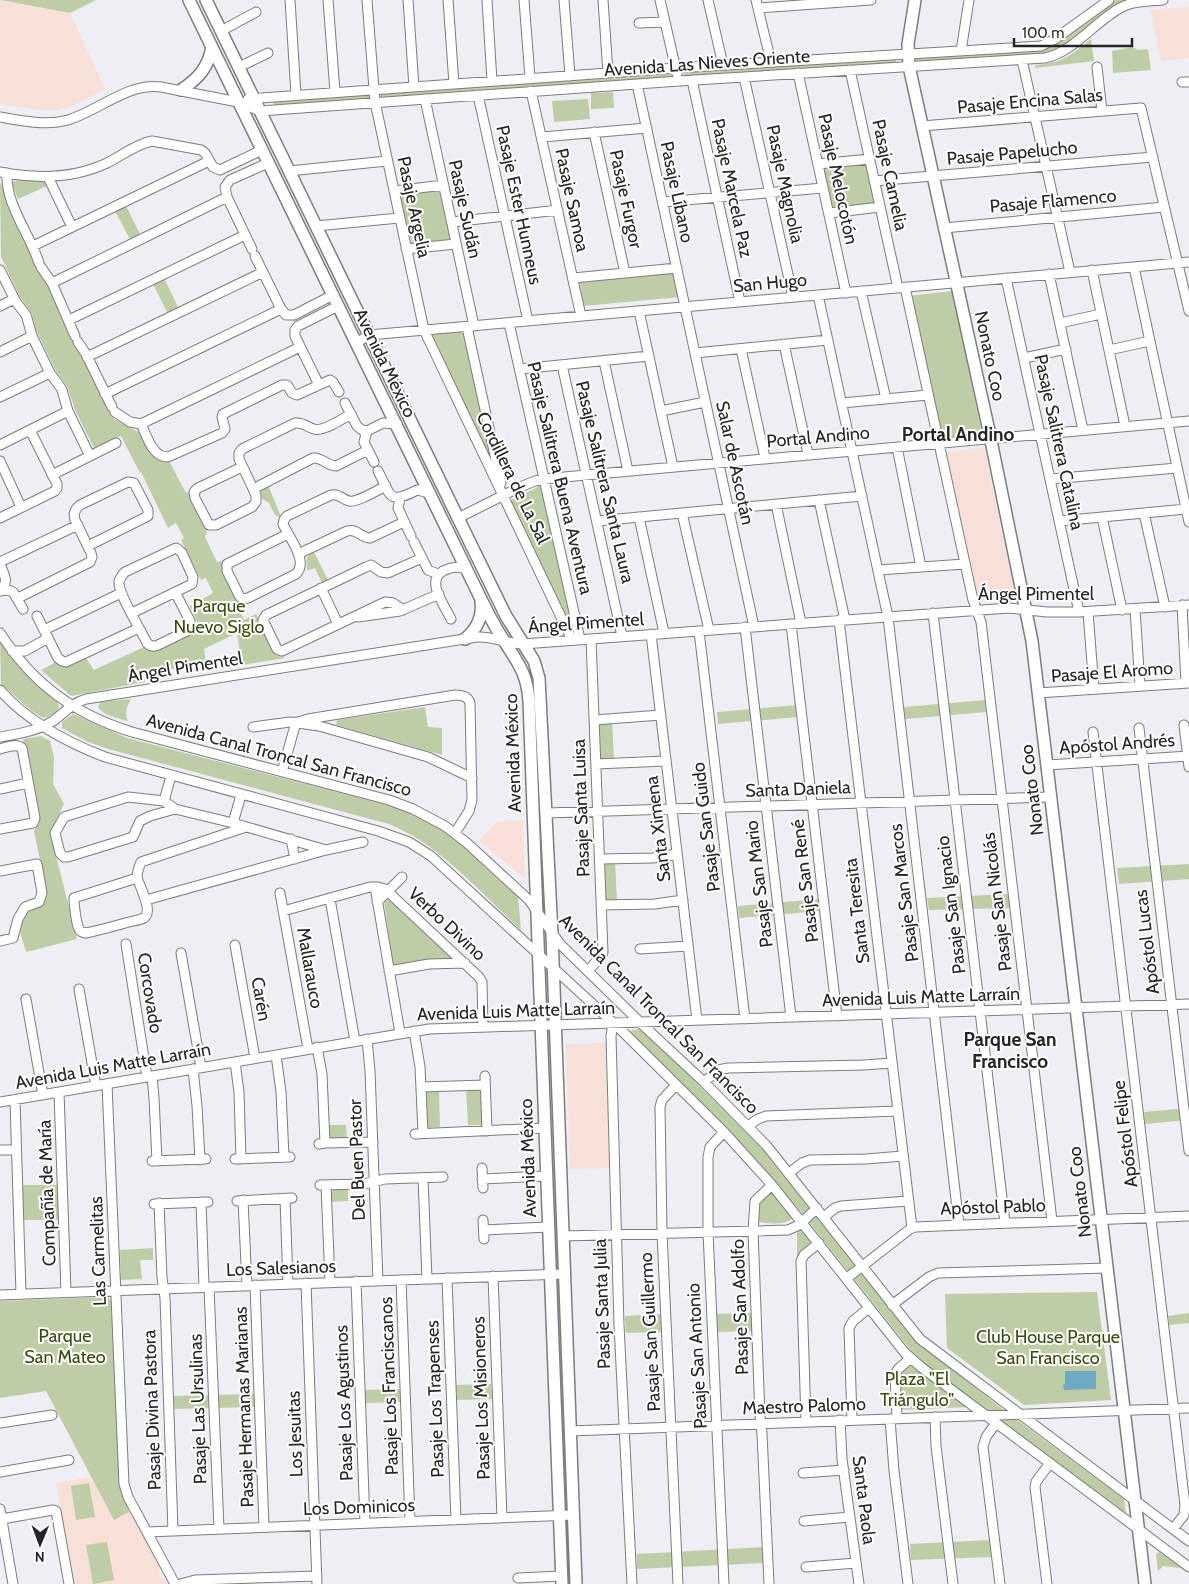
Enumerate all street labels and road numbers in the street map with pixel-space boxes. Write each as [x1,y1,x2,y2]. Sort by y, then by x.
street label: Avenida Las Nieves Oriente [603,45,811,81]
street label: Pasaje Encina Salas [956,84,1104,118]
street label: Pasaje Melocotón [813,112,863,246]
street label: Pasaje Marcela Paz [706,116,758,260]
street label: Pasaje Camelia [867,117,913,233]
street label: Pasaje Ester Hunneus [491,123,547,287]
street label: Pasaje Magnolia [762,123,808,246]
street label: Pasaje Papelucho [946,136,1078,170]
street label: Pasaje Líbano [656,139,699,245]
street label: Pasaje Samoa [550,146,594,254]
street label: Pasaje Furgor [605,148,647,251]
street label: Pasaje Argelia [392,154,436,260]
street label: Pasaje Sudán [444,158,486,260]
street label: Pasaje Flamenco [989,184,1117,218]
street label: San Hugo [732,269,808,297]
street label: Avenida México [349,305,421,421]
street label: Nonato Coo [970,309,1010,403]
street label: Pasaje Salitrera Catalina [1030,352,1088,532]
street label: Pasaje Salitrera Buena Aventura [523,360,598,597]
street label: Pasaje Salitrera Santa Laura [571,379,639,586]
street label: Salar de Ascotán [711,399,759,527]
street label: Cordillera de La Sal [471,408,555,548]
street label: Portal Andino [765,422,871,452]
street label: Ángel Pimentel [978,583,1095,605]
street label: Ángel Pimentel [527,608,645,638]
street label: Ángel Pimentel [126,647,245,687]
street label: Pasaje El Aromo [1050,657,1174,687]
street label: Avenida México [500,693,526,813]
street label: Avenida Canal Troncal San Francisco [144,709,414,801]
street label: Apóstol Andrés [1058,729,1176,759]
street label: Pasaje Santa Luisa [568,738,594,877]
street label: Nonato Coo [1015,743,1048,837]
street label: Pasaje San Guido [687,761,725,893]
street label: Santa Ximena [641,774,675,883]
street label: Santa Daniela [745,776,851,802]
street label: Pasaje San René [787,818,823,944]
street label: Pasaje San Mario [740,819,778,949]
street label: Pasaje San Marcos [885,823,923,963]
street label: Pasaje San Nicolás [978,831,1016,973]
street label: Pasaje San Ignacio [932,835,970,975]
street label: Santa Teresita [840,857,874,965]
street label: Verbo Divino [404,882,490,966]
street label: Apóstol Lucas [1130,888,1164,996]
street label: Avenida Canal Troncal San Francisco [554,909,764,1119]
street label: Mallarauco [292,926,328,1010]
street label: Corcovado [133,951,167,1035]
street label: Carén [246,975,276,1023]
street label: Avenida Luis Matte Larraín [822,983,1020,1011]
street label: Avenida Luis Matte Larraín [417,997,615,1025]
street label: Avenida Luis Matte Larraín [13,1038,213,1094]
street label: Apóstol Felipe [1108,1079,1142,1189]
street label: Avenida México [515,1098,541,1218]
street label: Del Buen Pastor [344,1099,370,1221]
street label: Compañía de María [33,1119,61,1266]
street label: Nonato Coo [1063,1145,1096,1239]
street label: Apóstol Pablo [940,1194,1046,1220]
street label: Las Carmelitas [85,1196,111,1306]
street label: Pasaje Santa Julia [589,1238,615,1369]
street label: Pasaje San Adolfo [727,1239,753,1375]
street label: Pasaje San Guillermo [635,1252,665,1412]
street label: Los Salesianos [226,1255,336,1281]
street label: Pasaje San Antonio [682,1283,712,1429]
street label: Pasaje Los Franciscanos [375,1296,403,1476]
street label: Pasaje Hermanas Marianas [229,1306,259,1508]
street label: Pasaje Los Misioneros [467,1316,495,1480]
street label: Pasaje Los Trapenses [421,1320,449,1478]
street label: Pasaje Los Agustinos [330,1325,358,1481]
street label: Pasaje Divina Pastora [138,1329,166,1490]
street label: Pasaje Las Ursulinas [184,1333,212,1485]
street label: Los Jesuitas [282,1390,308,1478]
street label: Maestro Palomo [742,1393,866,1419]
street label: Santa Paola [848,1454,880,1546]
street label: Los Dominicos [303,1494,415,1520]

